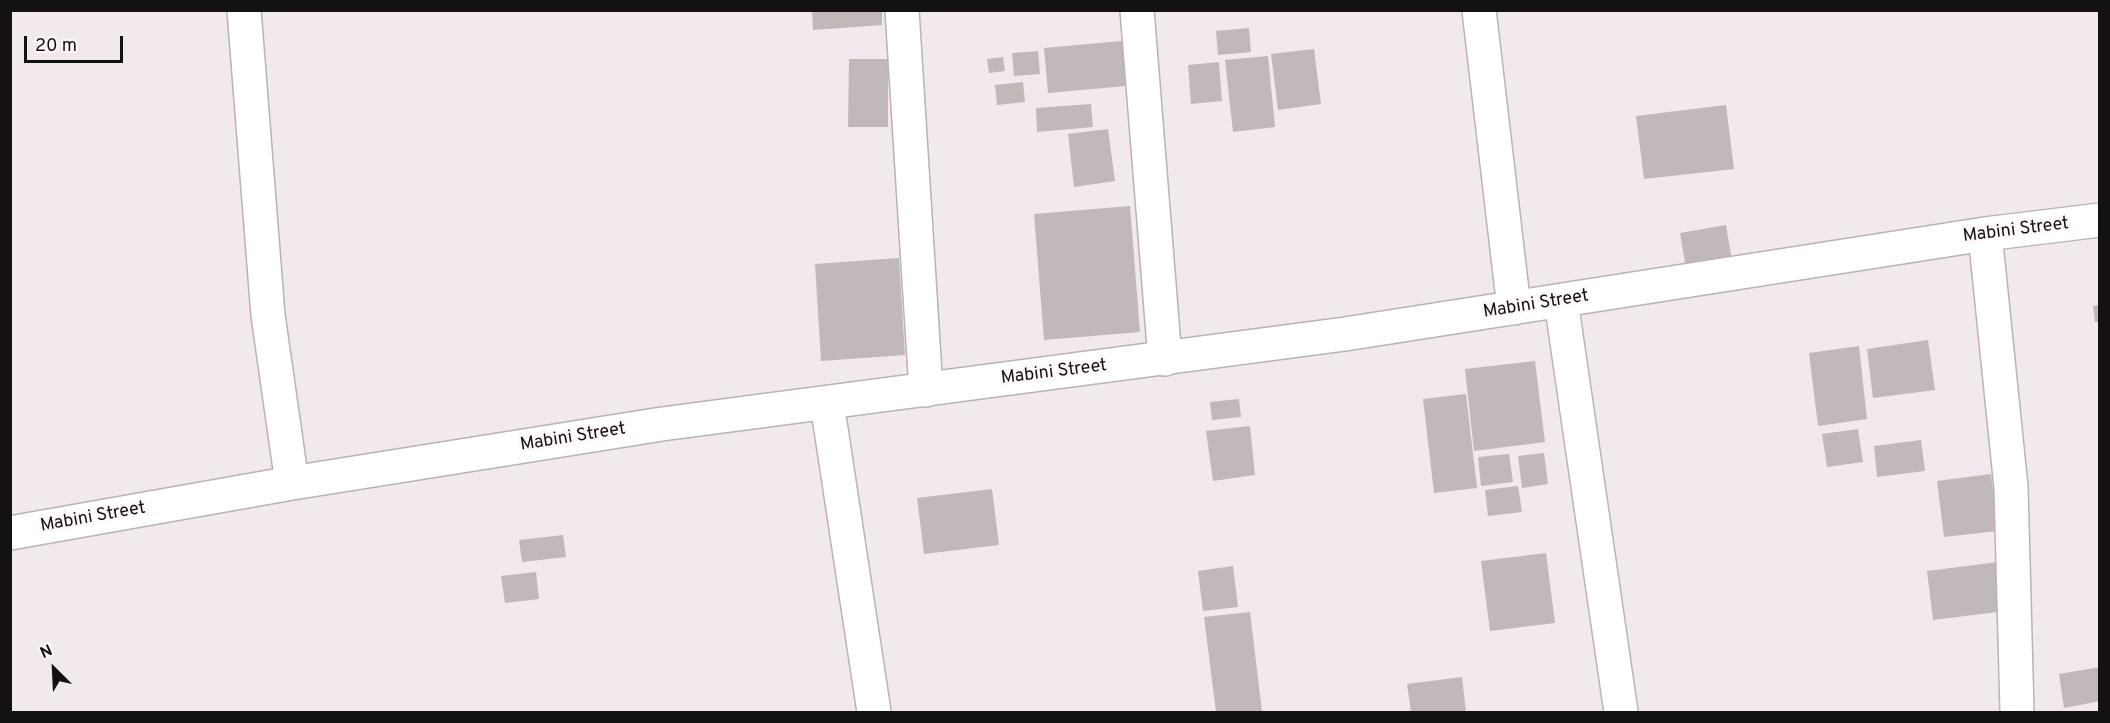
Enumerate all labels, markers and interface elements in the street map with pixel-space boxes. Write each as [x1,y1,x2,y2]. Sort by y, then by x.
scale bar [27,24,126,62]
text: 20 m [35,35,77,58]
street label: Mabini Street [1962,214,2070,248]
street label: Mabini Street [1482,286,1590,324]
street label: Mabini Street [1000,356,1108,390]
street label: Mabini Street [519,419,627,457]
street label: Mabini Street [39,498,147,538]
north arrow [24,639,84,699]
text: N [37,641,56,664]

